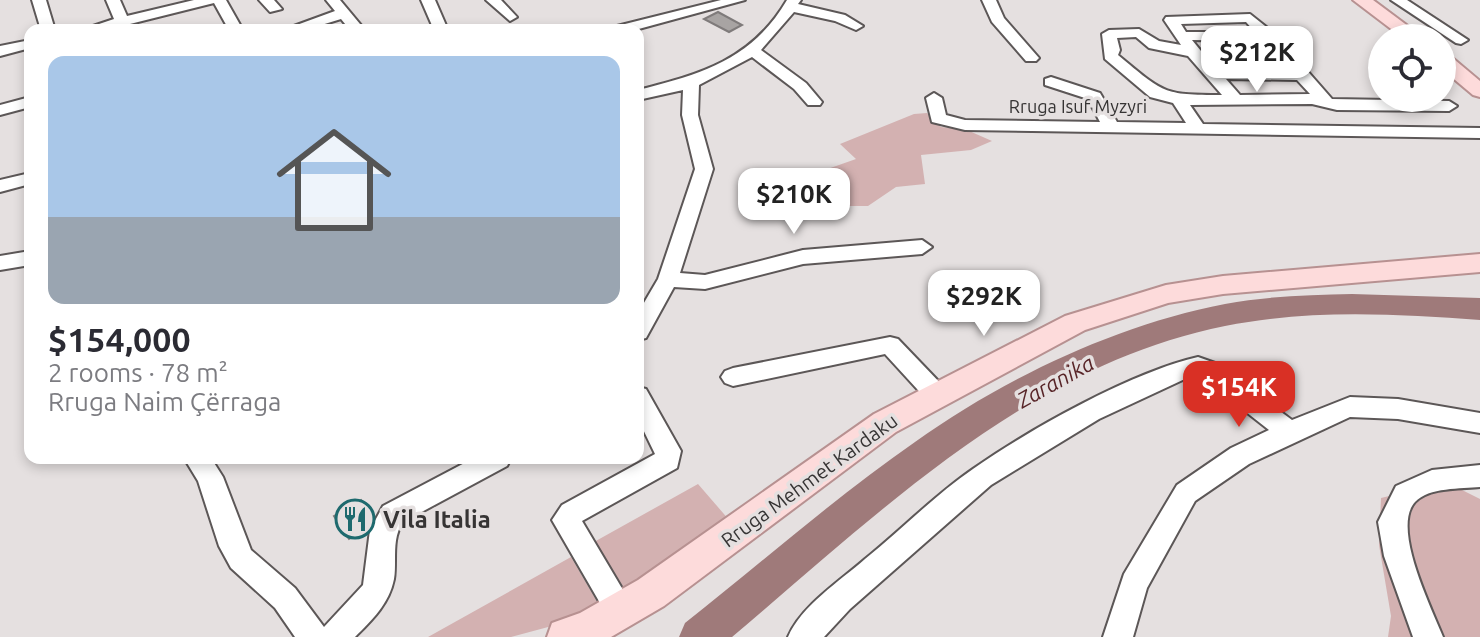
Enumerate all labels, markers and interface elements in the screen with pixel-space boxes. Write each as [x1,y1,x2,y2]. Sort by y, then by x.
map controls [1368,24,1456,112]
button: locate [1368,24,1456,112]
pin: $212K [1201,26,1313,94]
text: $212K [1219,37,1295,66]
street label: Rruga Isuf Myzyri [1009,96,1147,116]
icon: home [262,108,406,252]
pin: $210K [738,168,850,236]
text: $210K [756,179,832,208]
pin: $292K [928,270,1040,338]
text: $292K [946,281,1022,310]
text: $154,000 [48,320,191,358]
water label: Zaranika [1011,350,1098,413]
text: 2 rooms · 78 m² [48,358,228,387]
pin: $154K [1183,361,1295,429]
text: $154K [1201,372,1277,401]
text: Rruga Naim Çërraga [48,387,281,416]
street label: Rruga Mehmet Kardaku [717,408,901,552]
restaurant icon: Vila Italia [334,498,376,540]
place label: Vila Italia [383,506,491,533]

